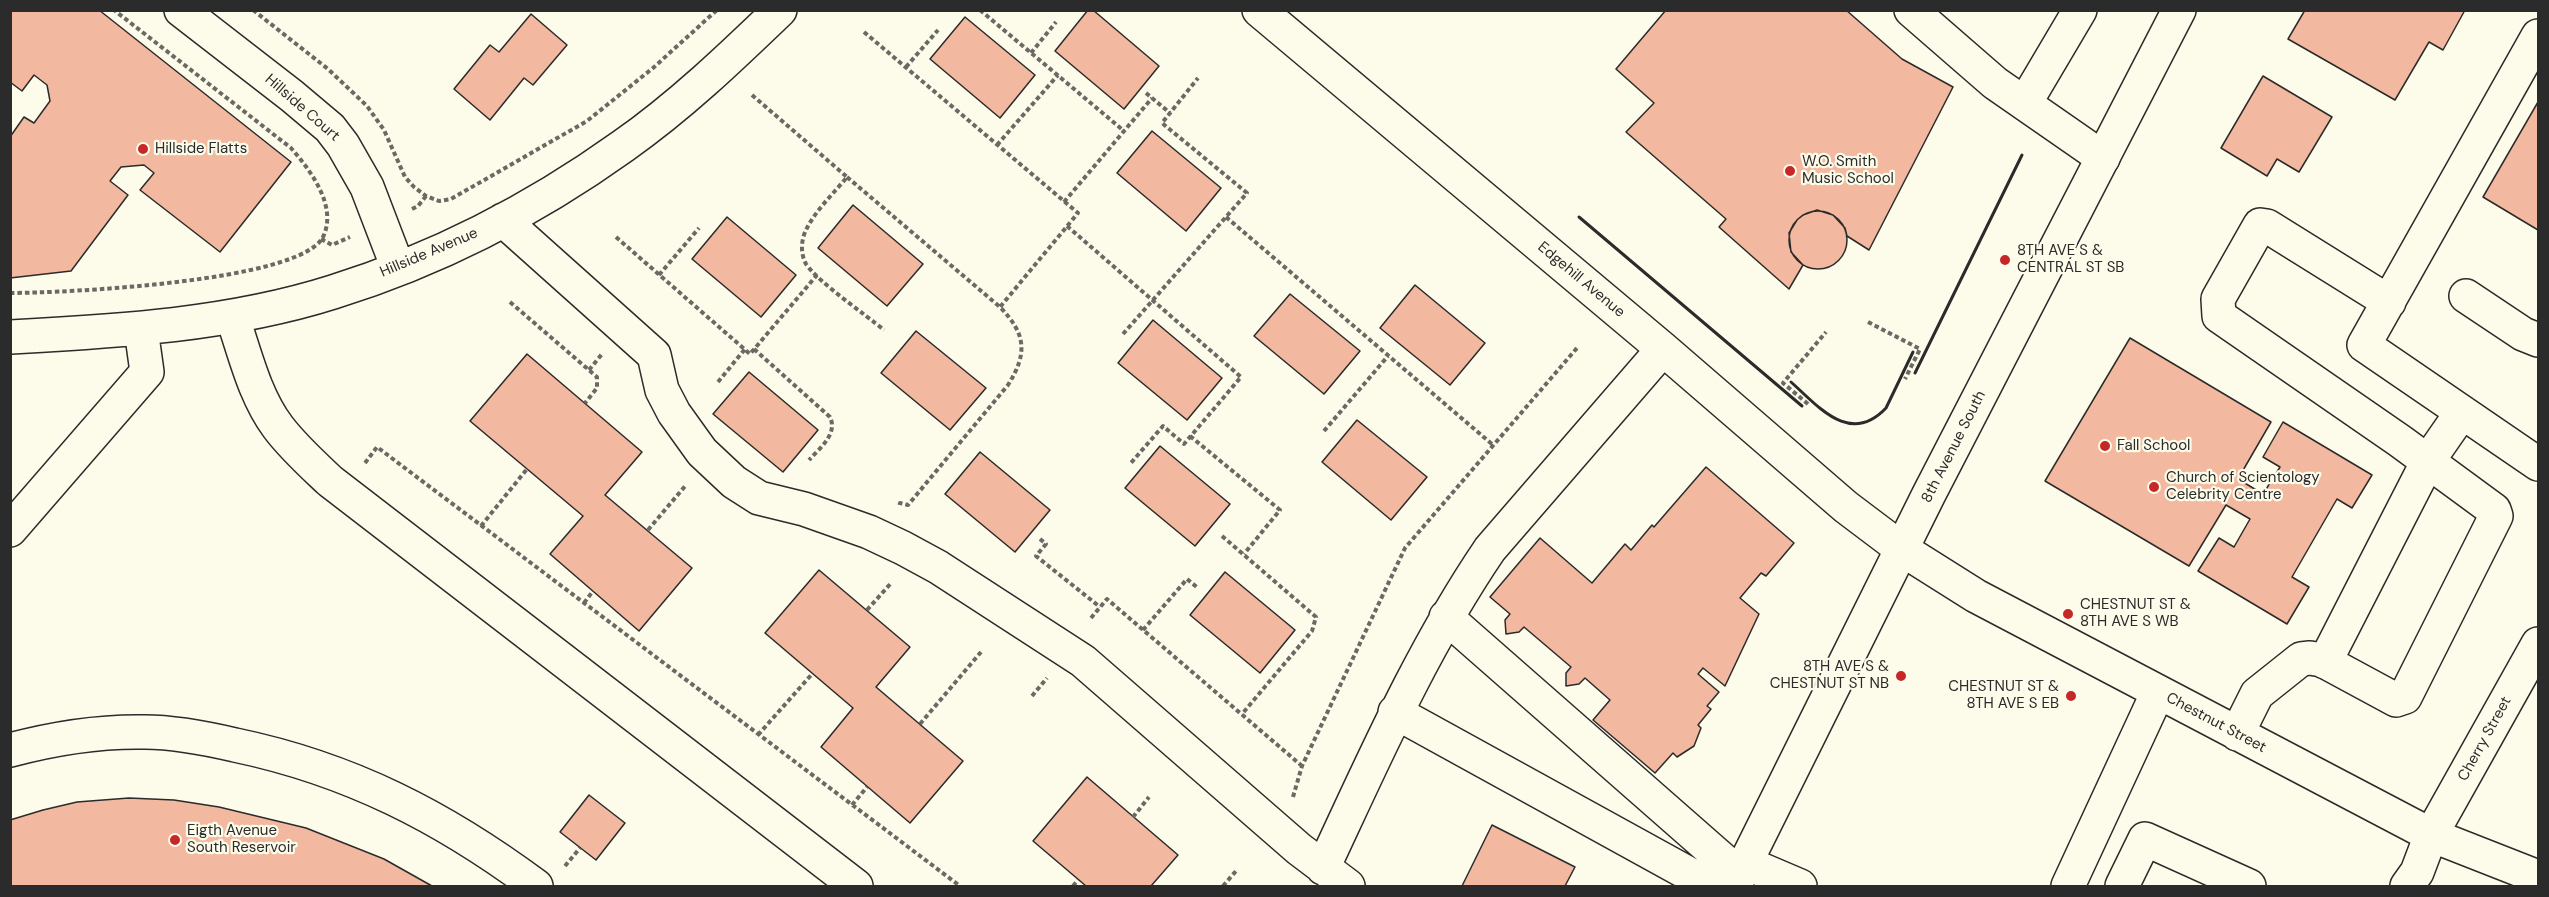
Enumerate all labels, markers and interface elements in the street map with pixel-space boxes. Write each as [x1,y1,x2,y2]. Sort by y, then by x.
street label: Hillside Court [261,71,343,145]
place label: Hillside Flatts [155,140,247,158]
marker: Hillside Flatts [136,142,150,156]
place label: W.O. Smith Music School [1802,153,1894,188]
marker: W.O. Smith Music School [1783,164,1797,178]
street label: Hillside Avenue [377,224,481,282]
street label: Edgehill Avenue [1534,238,1628,322]
place label: 8TH AVE S & CENTRAL ST SB [2017,242,2124,277]
marker: 8TH AVE S & CENTRAL ST SB [1998,253,2012,267]
street label: 8th Avenue South [1918,388,1990,506]
place label: Fall School [2117,437,2190,455]
marker: Fall School [2098,439,2112,453]
place label: Church of Scientology Celebrity Centre [2166,469,2320,504]
marker: Church of Scientology Celebrity Centre [2147,480,2161,494]
place label: CHESTNUT ST & 8TH AVE S WB [2080,596,2191,631]
marker: CHESTNUT ST & 8TH AVE S WB [2061,607,2075,621]
place label: 8TH AVE S & CHESTNUT ST NB [1770,658,1889,693]
marker: 8TH AVE S & CHESTNUT ST NB [1894,669,1908,683]
place label: CHESTNUT ST & 8TH AVE S EB [1948,678,2059,713]
marker: CHESTNUT ST & 8TH AVE S EB [2064,689,2078,703]
street label: Chestnut Street [2163,689,2269,757]
street label: Cherry Street [2454,694,2516,784]
place label: Eigth Avenue South Reservoir [187,822,296,857]
marker: Eigth Avenue South Reservoir [168,833,182,847]

